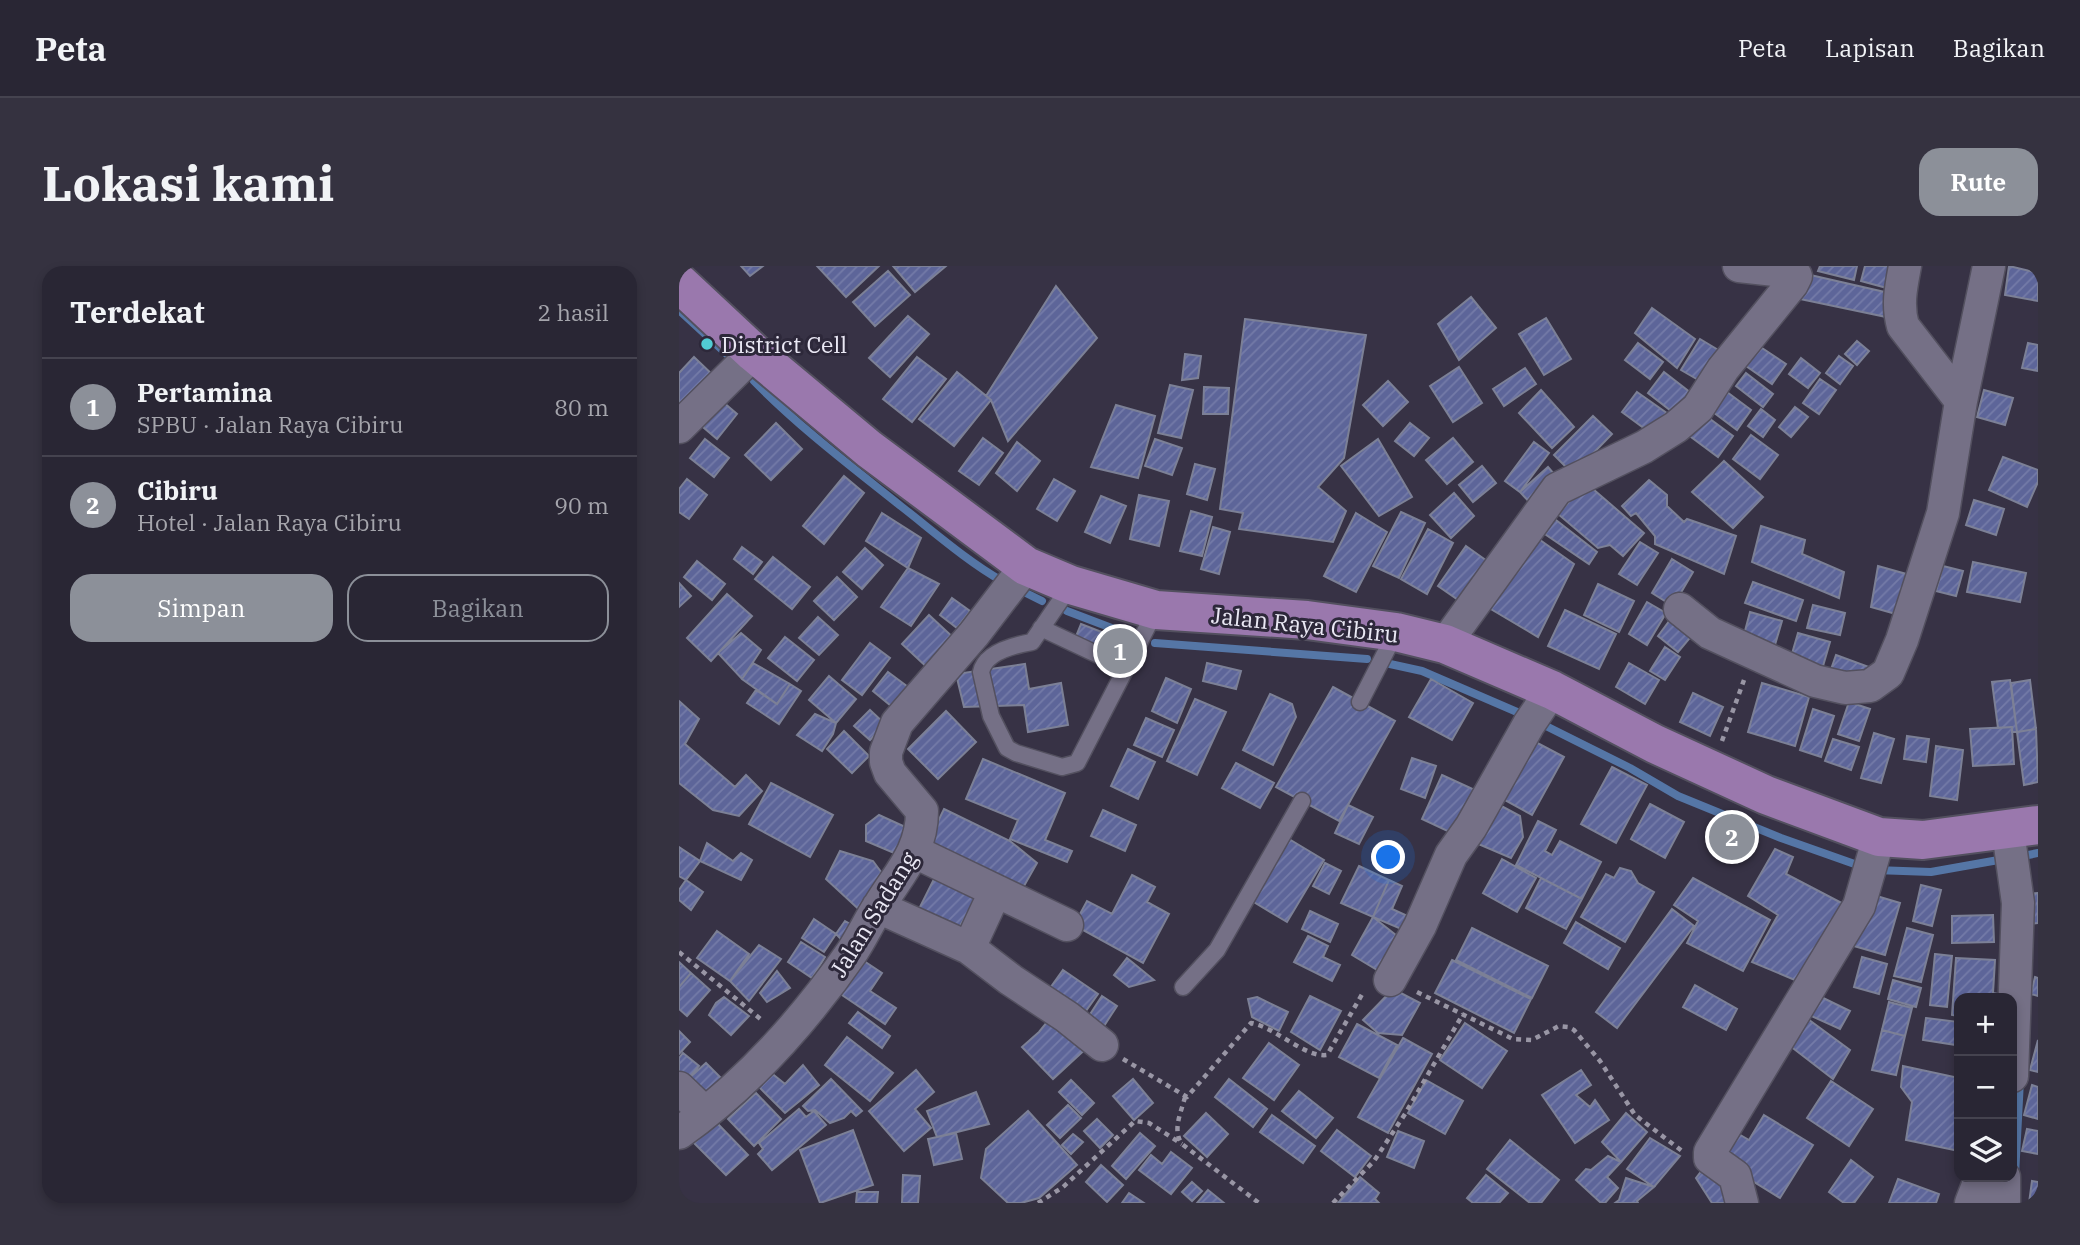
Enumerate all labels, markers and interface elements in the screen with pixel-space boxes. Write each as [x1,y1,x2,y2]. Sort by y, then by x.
text: Peta [35,27,106,70]
text: Peta [1738,32,1787,64]
text: Lapisan [1825,32,1915,64]
text: Bagikan [1953,32,2045,64]
button: Rute [1919,148,2038,216]
text: Lokasi kami [42,151,334,214]
text: Terdekat [70,292,205,331]
text: 2 hasil [538,297,609,327]
place label: District Cell [721,329,847,359]
marker: District Cell [699,336,715,352]
text: Pertamina [137,375,273,409]
text: 1 [86,392,100,422]
text: 80 m [554,392,609,422]
text: SPBU · Jalan Raya Cibiru [137,409,404,439]
text: Cibiru [137,473,218,507]
text: 2 [86,490,100,520]
text: 90 m [554,490,609,520]
text: Hotel · Jalan Raya Cibiru [137,507,402,537]
button: Simpan [70,574,333,642]
button: Bagikan [347,574,609,642]
street label: Jalan Raya Cibiru [1210,599,1400,649]
pin: 1 [1097,625,1143,677]
pin: 2 [1709,811,1755,863]
your location [1371,840,1405,874]
street label: Jalan Sadang [823,845,924,982]
map controls [1954,993,2017,1182]
button: + [1954,993,2017,1056]
button: − [1954,1056,2017,1119]
button: layers [1954,1119,2017,1182]

